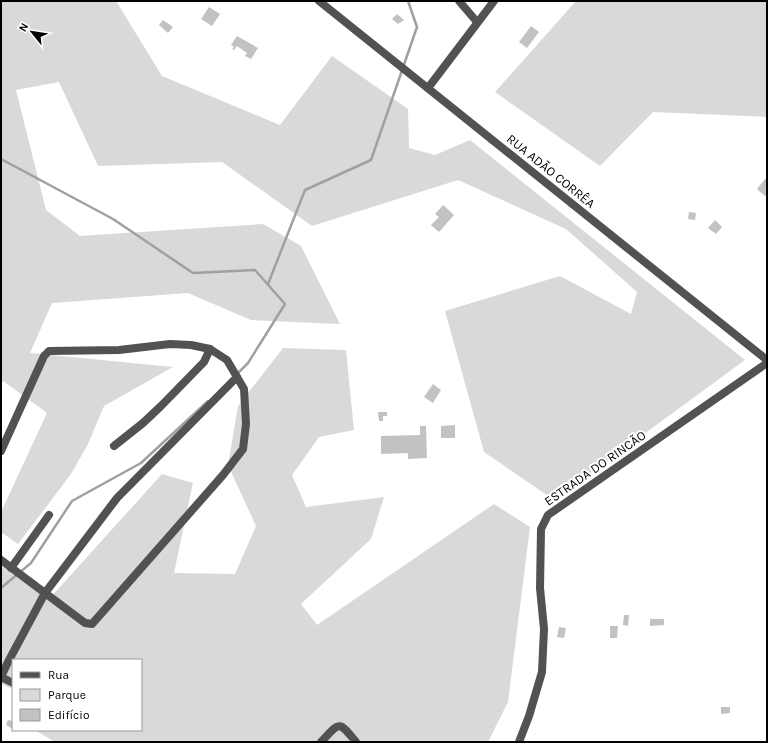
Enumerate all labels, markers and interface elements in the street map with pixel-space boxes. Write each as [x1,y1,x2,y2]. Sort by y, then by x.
north arrow [12,12,52,52]
text: N [16,21,31,34]
street label: RUA ADÃO CORRÊA [504,130,599,211]
street label: ESTRADA DO RINCÃO [541,427,649,509]
legend [12,659,142,731]
text: Rua [48,668,69,682]
text: Parque [48,688,86,702]
text: Edifício [48,708,89,722]

